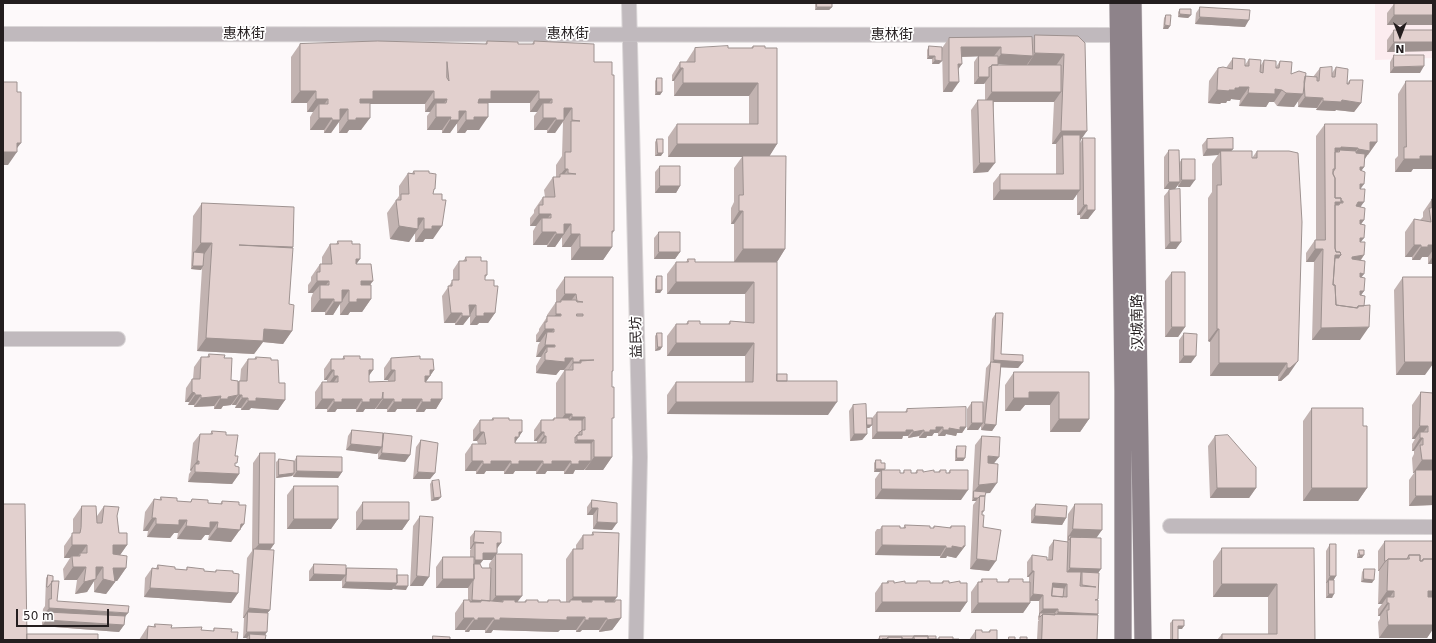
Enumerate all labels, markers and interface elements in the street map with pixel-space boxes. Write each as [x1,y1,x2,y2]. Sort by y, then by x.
north arrow [1380,16,1420,56]
street label: 惠林街 [223,26,265,42]
street label: 惠林街 [547,26,589,42]
street label: 惠林街 [871,27,913,43]
text: N [1395,42,1405,55]
street label: 汉城南路 [1129,294,1147,350]
street label: 益民坊 [628,316,646,358]
scale bar [18,601,111,627]
text: 50 m [23,609,54,623]

